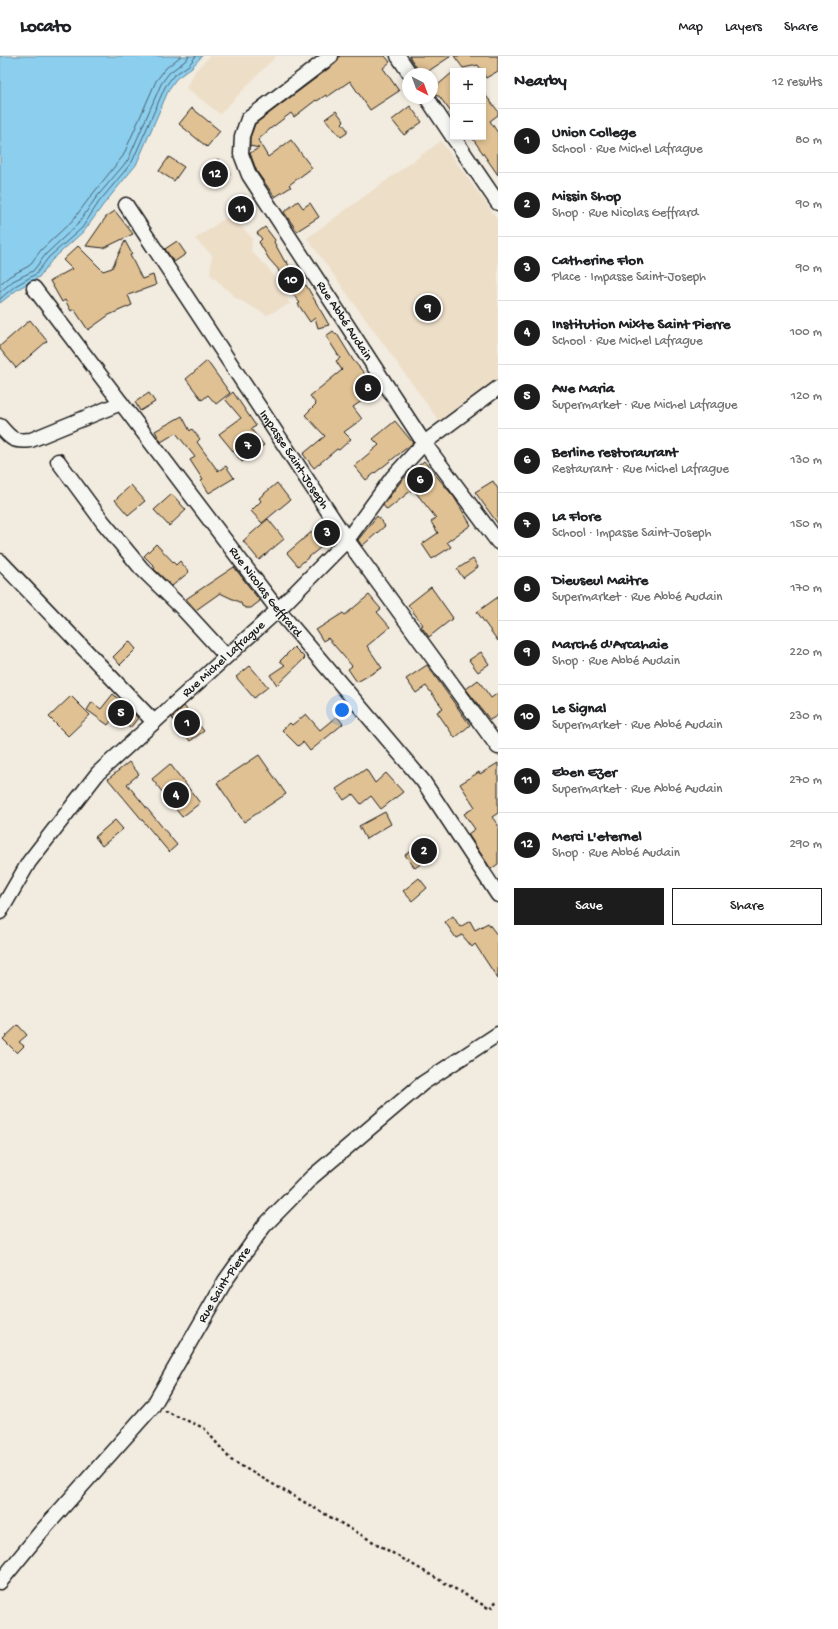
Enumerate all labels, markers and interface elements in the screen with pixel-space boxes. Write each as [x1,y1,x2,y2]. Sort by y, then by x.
text: Locato [20,16,71,39]
text: Map [679,19,703,36]
text: Layers [725,19,762,36]
text: Share [784,19,818,36]
north arrow [402,68,438,104]
map controls [450,68,486,140]
button: + [450,68,486,104]
text: Nearby [514,72,567,92]
text: 12 results [772,75,822,90]
button: − [450,104,486,140]
text: Union College [552,124,636,142]
text: 1 [524,133,530,148]
text: 80 m [795,133,822,148]
text: School · Rue Michel Lafrague [552,142,703,157]
pin: 12 [202,159,228,189]
text: Missin Shop [552,188,621,206]
pin: 11 [228,194,254,224]
text: 2 [524,197,530,212]
text: 90 m [796,197,822,212]
text: Shop · Rue Nicolas Geffrard [552,206,698,221]
text: Catherine Flon [552,252,643,270]
text: 3 [524,261,530,276]
text: 90 m [796,261,822,276]
pin: 10 [278,265,304,295]
text: Place · Impasse Saint-Joseph [552,270,706,285]
street label: Rue Abbé Audain [313,278,376,364]
pin: 9 [415,293,441,323]
text: Institution Mixte Saint Pierre [552,316,731,334]
text: 4 [524,325,530,340]
text: 100 m [790,325,822,340]
text: School · Rue Michel Lafrague [552,334,703,349]
pin: 8 [355,373,381,403]
text: Ave Maria [552,380,614,398]
text: 5 [524,389,530,404]
text: 120 m [791,389,822,404]
text: Supermarket · Rue Michel Lafrague [552,398,738,413]
street label: Impasse Saint-Joseph [256,407,332,512]
pin: 7 [235,431,261,461]
text: Berline restoraurant [552,444,678,462]
text: 6 [524,453,530,468]
text: 130 m [790,453,822,468]
text: Restaurant · Rue Michel Lafrague [552,462,729,477]
pin: 6 [407,465,433,495]
text: La Flore [552,508,601,526]
text: 7 [524,517,530,532]
text: 150 m [790,517,822,532]
pin: 3 [314,518,340,548]
text: School · Impasse Saint-Joseph [552,526,712,541]
street label: Rue Nicolas Geffrard [225,544,306,641]
text: Dieuseul Maitre [552,572,648,590]
text: 8 [523,581,531,596]
text: 170 m [790,581,822,596]
text: Supermarket · Rue Abbé Audain [552,590,722,605]
street label: Rue Michel Lafrague [179,618,268,701]
text: Marché d'Arcahaie [552,636,668,654]
text: 9 [524,645,530,660]
text: 220 m [790,645,822,660]
text: Shop · Rue Abbé Audain [552,654,680,669]
pin: 5 [108,698,134,728]
your location [332,700,352,720]
text: Le Signal [552,700,606,718]
pin: 1 [174,708,200,738]
text: 10 [521,709,533,724]
text: 230 m [789,709,822,724]
text: Supermarket · Rue Abbé Audain [552,718,722,733]
text: Eben Ezer [552,764,617,782]
text: 11 [522,773,532,788]
text: 270 m [789,773,822,788]
pin: 4 [163,780,189,810]
text: Supermarket · Rue Abbé Audain [552,782,722,797]
text: Merci L'eternel [552,828,642,846]
pin: 2 [411,836,437,866]
text: 12 [521,837,533,852]
text: 290 m [789,837,822,852]
text: Shop · Rue Abbé Audain [552,846,680,861]
button: Save [514,888,664,925]
button: Share [672,888,822,925]
street label: Rue Saint-Pierre [195,1244,254,1326]

